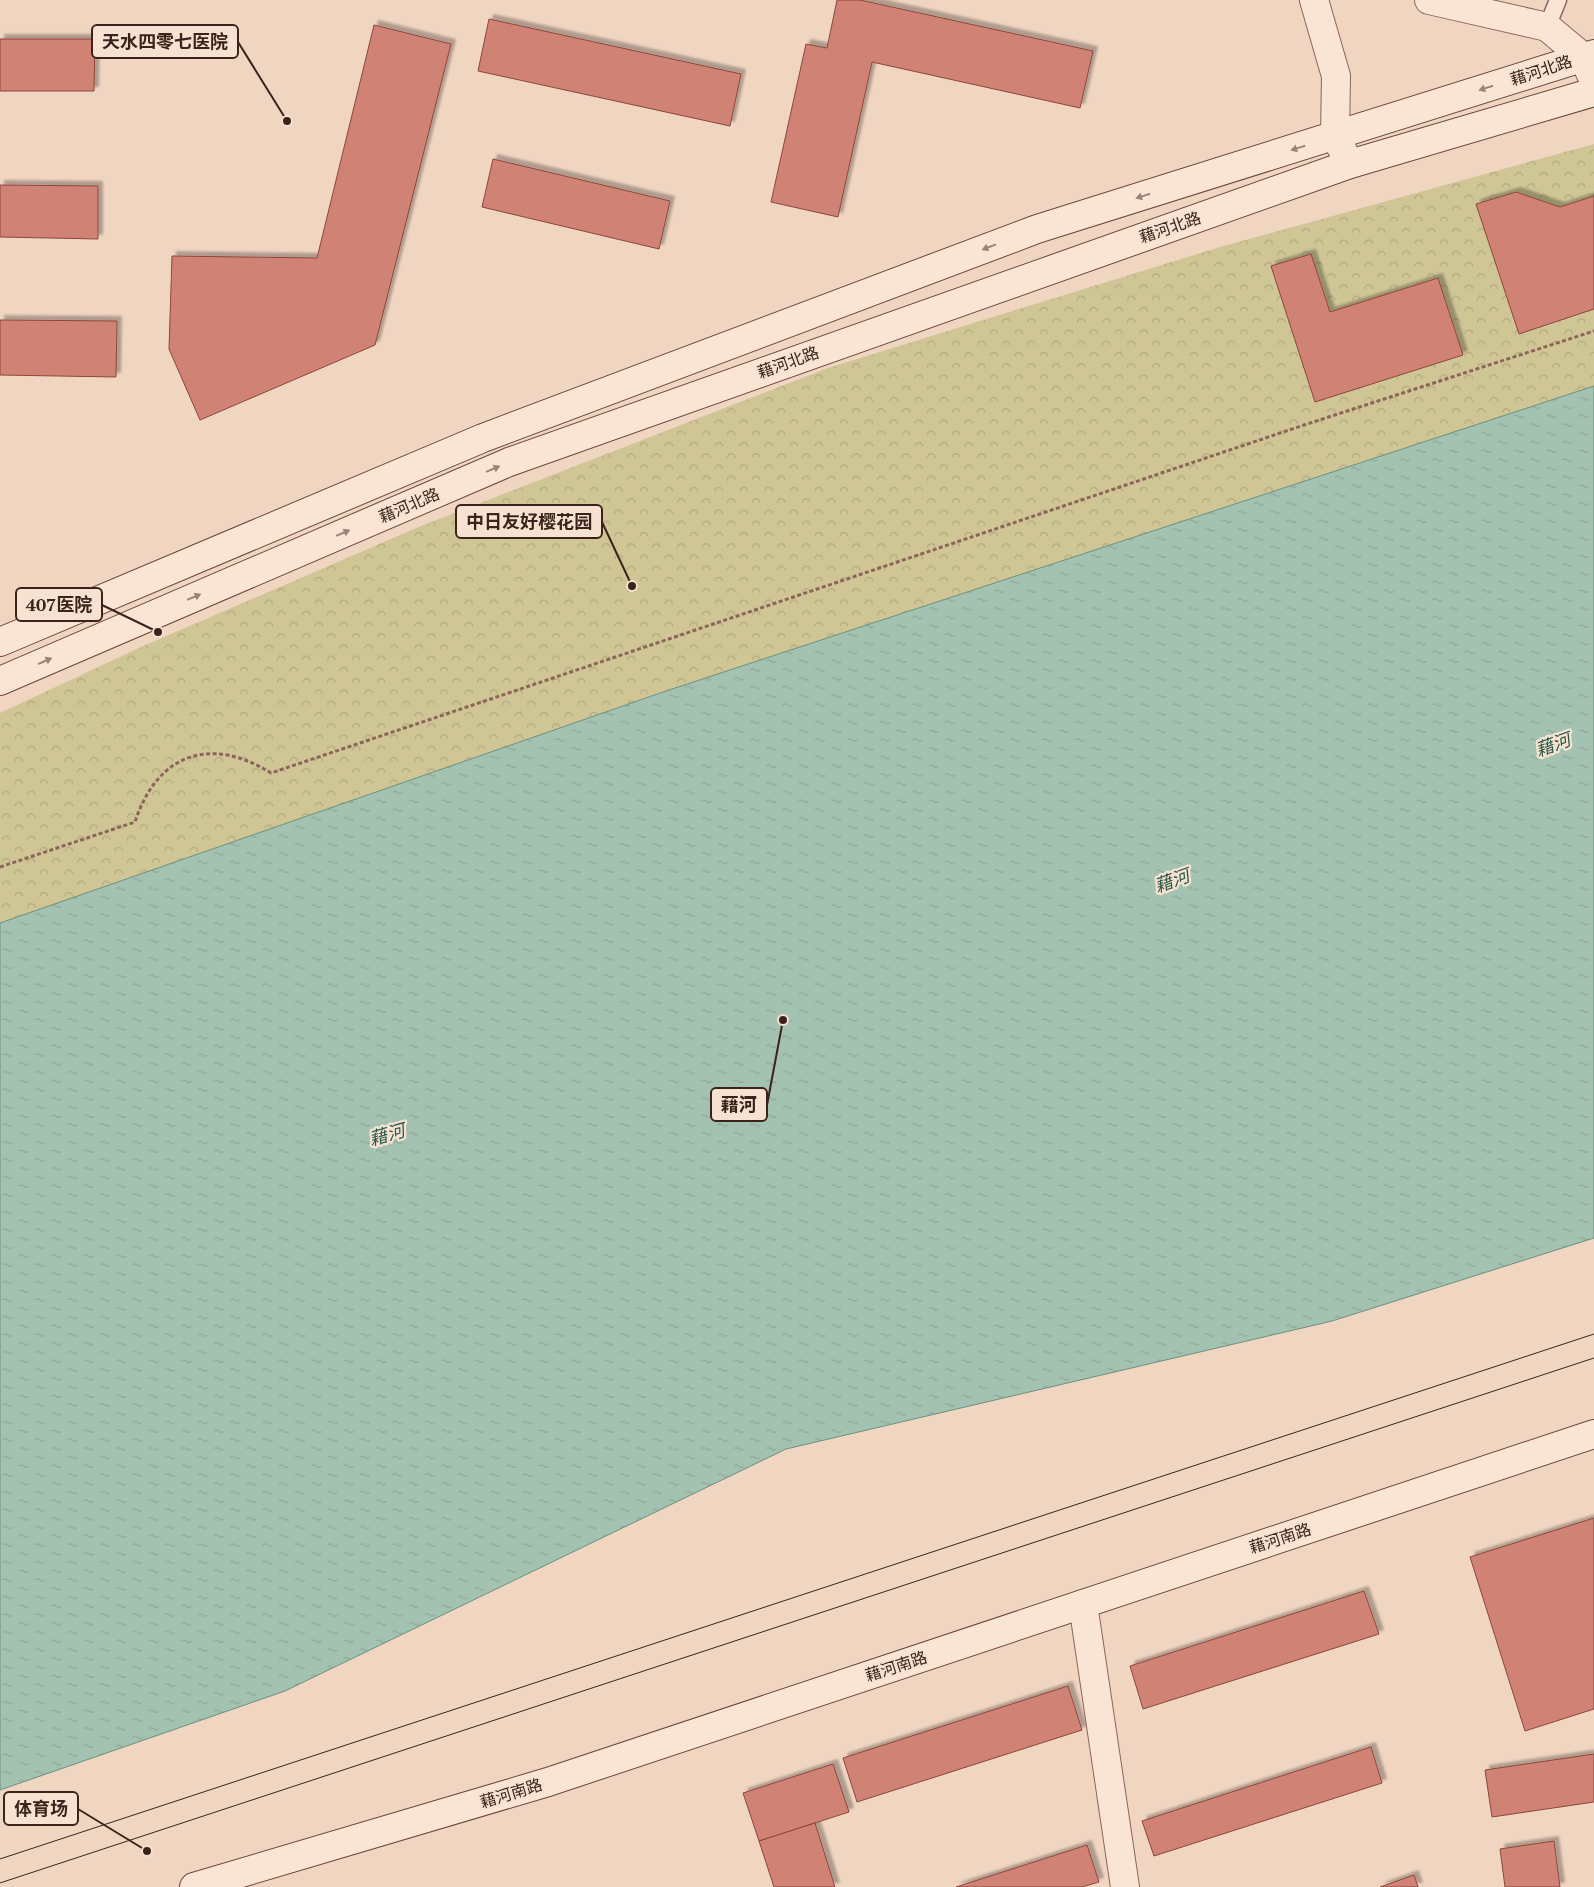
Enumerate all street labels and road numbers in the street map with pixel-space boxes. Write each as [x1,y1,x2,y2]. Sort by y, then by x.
street label: 藉河北路 [1507,50,1575,90]
street label: 藉河北路 [1136,206,1204,248]
street label: 藉河北路 [754,341,822,383]
street label: 藉河北路 [375,482,443,528]
street label: 藉河南路 [1246,1518,1314,1558]
street label: 藉河南路 [862,1646,930,1686]
street label: 藉河南路 [477,1773,545,1813]

